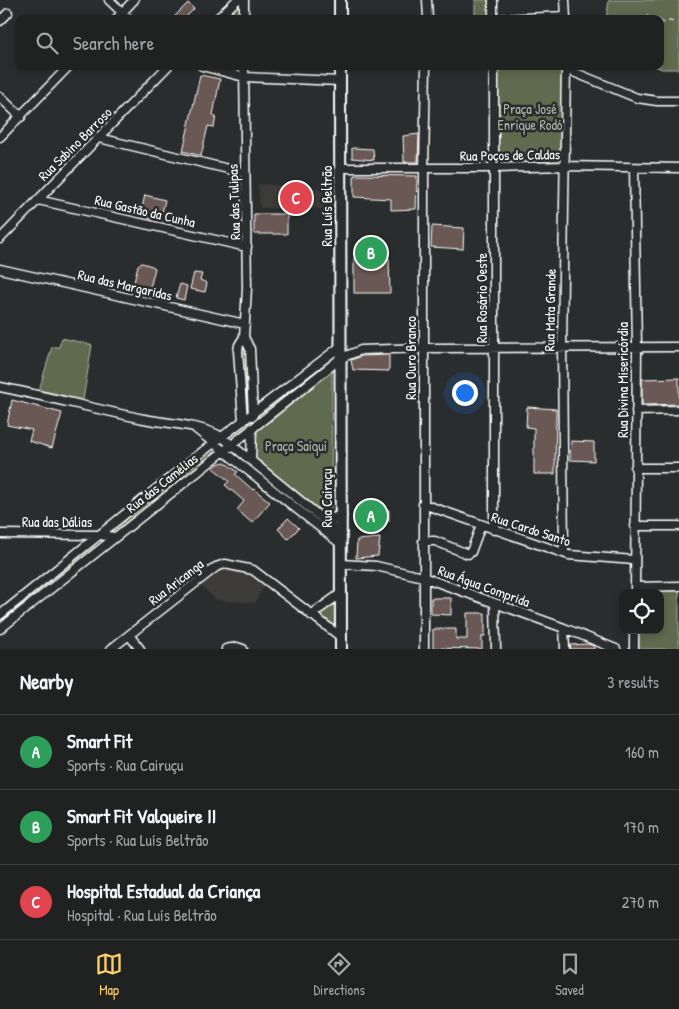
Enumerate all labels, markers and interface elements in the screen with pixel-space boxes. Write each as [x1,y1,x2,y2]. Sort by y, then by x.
search box [15,15,664,70]
icon: search [33,29,61,57]
text: Search here [73,30,154,56]
park label: Praça José Enrique Rodó [497,99,563,135]
street label: Rua Sabino Barroso [34,102,116,185]
street label: Rua Poços de Caldas [460,144,560,165]
street label: Rua das Tulipas [223,164,245,240]
street label: Rua Luís Beltrão [317,165,336,246]
pin: C [280,179,312,217]
street label: Rua Gastão da Cunha [93,190,198,231]
pin: B [355,234,387,272]
street label: Rua Rosário Oeste [472,253,491,343]
street label: Rua das Margaridas [76,264,174,306]
street label: Rua Mata Grande [539,268,560,352]
street label: Rua Ouro Branco [401,316,420,400]
street label: Rua Divina Misericórdia [613,322,632,438]
your location [452,380,478,406]
park label: Praça Saiqui [265,436,327,456]
street label: Rua das Camélias [122,449,202,517]
street label: Rua Cairuçu [317,468,336,527]
pin: A [355,497,387,535]
street label: Rua Cardo Santo [489,507,574,550]
street label: Rua das Dálias [22,512,92,531]
street label: Rua Aricanga [144,554,208,610]
street label: Rua Água Comprida [435,560,533,612]
map controls [619,589,664,634]
button: locate [619,589,664,634]
text: Nearby [20,667,73,696]
text: 3 results [607,671,659,693]
text: Smart Fit [67,728,132,754]
text: A [32,741,40,763]
text: 160 m [625,741,659,763]
text: Sports · Rua Cairuçu [67,754,183,776]
text: Smart Fit Valqueire II [67,803,216,829]
text: B [32,816,40,838]
text: 170 m [624,816,659,838]
text: Sports · Rua Luís Beltrão [67,829,209,851]
text: Hospital Estadual da Criança [67,878,260,904]
text: C [32,891,40,913]
text: 270 m [622,891,659,913]
text: Hospital · Rua Luís Beltrão [67,904,217,926]
tab: Map [95,950,123,999]
tab: Directions [313,950,365,999]
tab: Saved [555,950,584,999]

